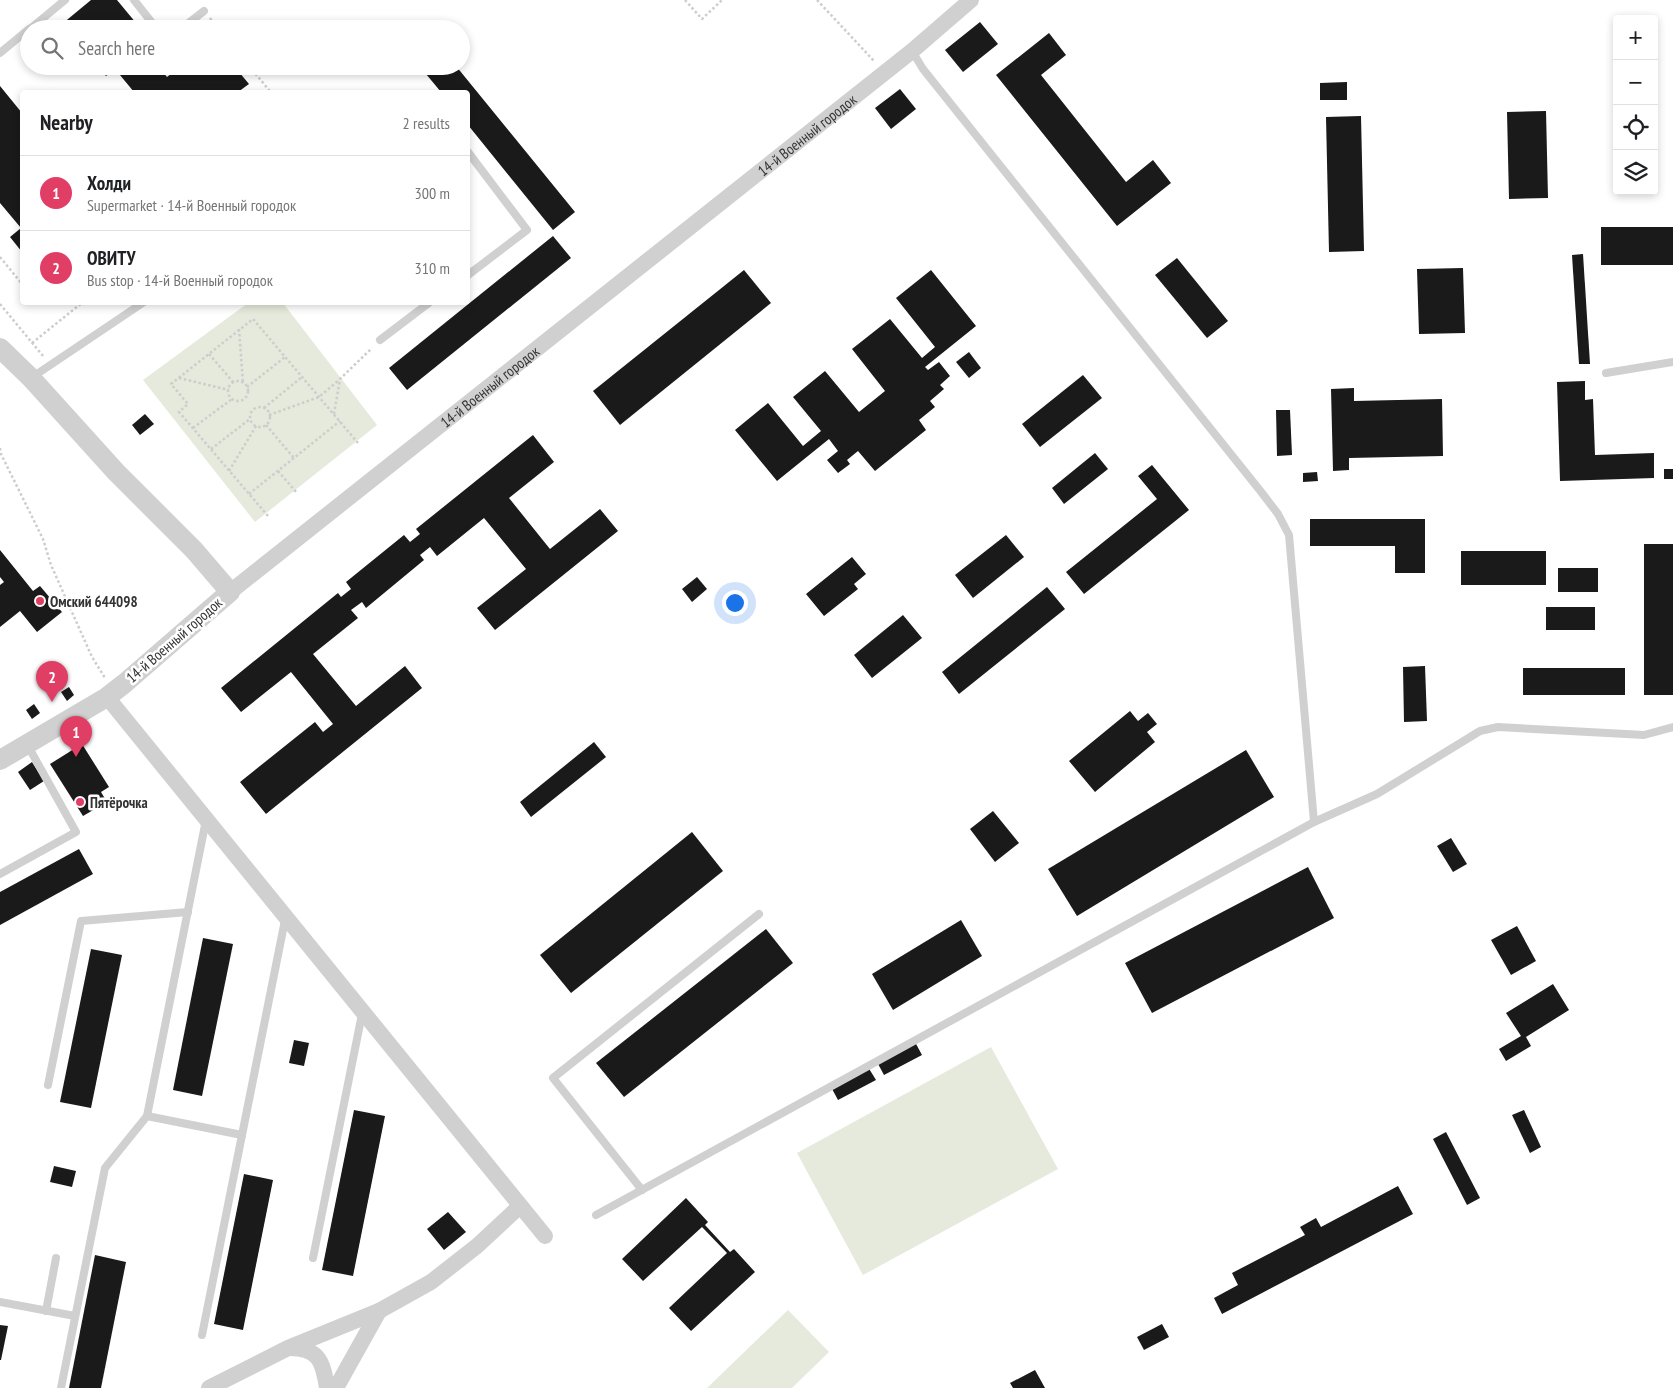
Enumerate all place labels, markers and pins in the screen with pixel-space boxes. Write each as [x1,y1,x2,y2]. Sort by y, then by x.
place label: Омский 644098 [50,592,138,611]
marker: Омский 644098 [34,595,46,607]
pin: 2 [36,661,68,702]
pin: 1 [60,716,92,757]
place label: Пятёрочка [90,793,148,812]
marker: Пятёрочка [74,796,86,808]

